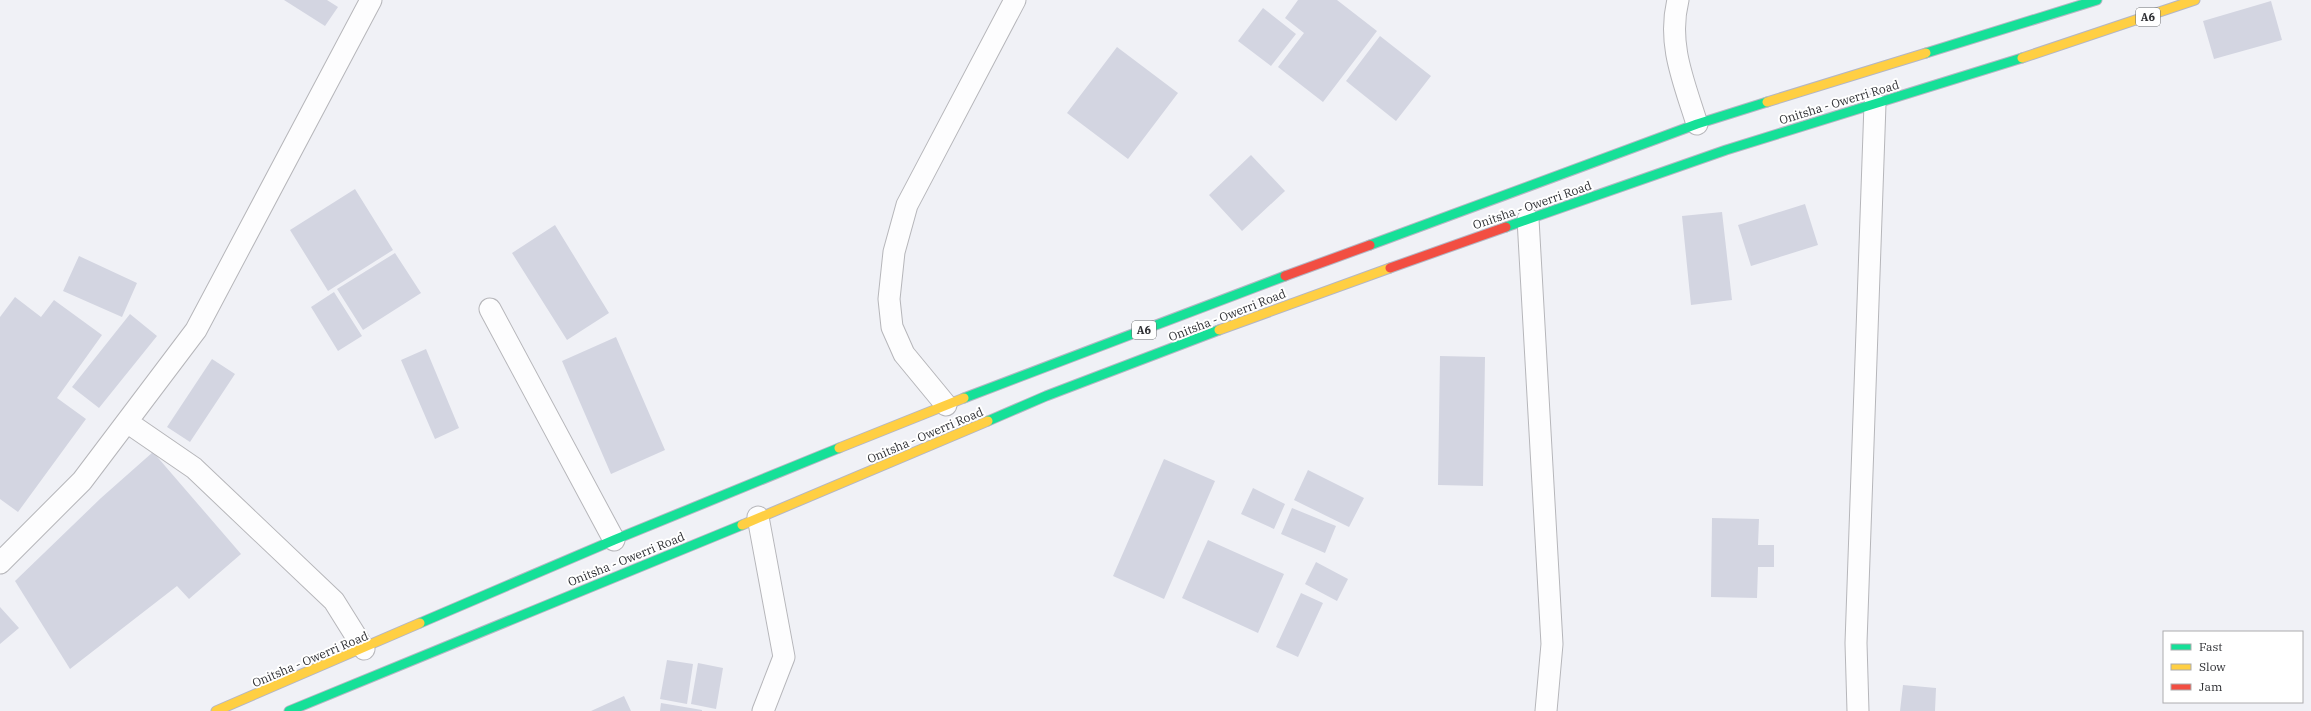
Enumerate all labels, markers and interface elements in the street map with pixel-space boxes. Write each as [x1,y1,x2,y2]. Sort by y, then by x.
road number: A6 [2136,8,2160,26]
street label: Onitsha - Owerri Road [1777,77,1901,127]
street label: Onitsha - Owerri Road [1471,178,1593,232]
street label: Onitsha - Owerri Road [1166,286,1288,344]
road number: A6 [1132,321,1156,339]
street label: Onitsha - Owerri Road [865,404,985,466]
street label: Onitsha - Owerri Road [565,529,687,589]
street label: Onitsha - Owerri Road [250,628,370,690]
legend [2163,631,2303,703]
text: Fast [2199,639,2223,654]
text: Slow [2199,659,2226,674]
text: Jam [2199,679,2223,694]

